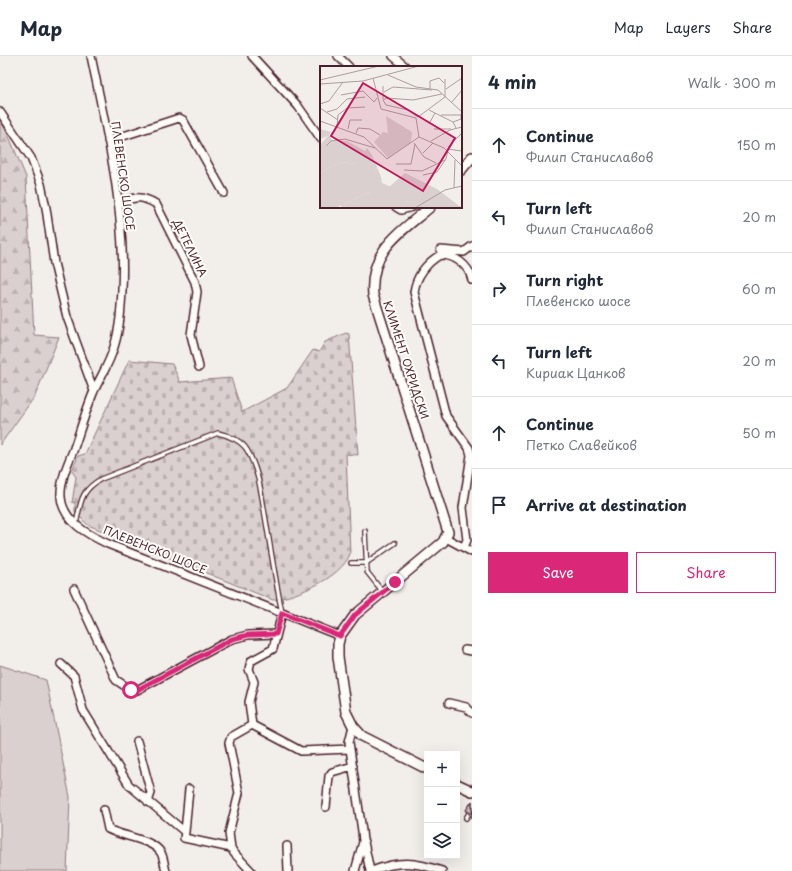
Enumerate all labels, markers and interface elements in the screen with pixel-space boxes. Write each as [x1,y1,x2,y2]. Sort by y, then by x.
text: Map [20,14,62,42]
text: Map [614,17,644,38]
text: Layers [666,17,711,38]
text: Share [733,17,772,38]
inset map [320,66,462,208]
text: 4 min [488,69,536,95]
text: Walk · 300 m [688,73,776,92]
street label: ПЛЕВЕНСКО ШОСЕ [107,120,140,232]
text: Continue [526,124,594,147]
icon: ahead [488,134,510,156]
text: 150 m [737,135,776,154]
text: Филип Станиславов [526,147,653,166]
text: Turn left [526,196,592,219]
icon: left [488,206,510,228]
text: 20 m [742,207,776,226]
street label: ДЕТЕЛИНА [169,215,212,280]
text: Филип Станиславов [526,219,653,238]
text: Turn right [526,268,603,291]
icon: right [488,278,510,300]
text: 60 m [742,279,776,298]
text: Плевенско шосе [526,291,631,310]
street label: КЛИМЕНТ ОХРИДСКИ [379,298,434,421]
text: Turn left [526,340,592,363]
icon: left [488,350,510,372]
text: 20 m [742,351,776,370]
text: Кириак Цанков [526,363,626,382]
text: Continue [526,412,594,435]
icon: ahead [488,422,510,444]
text: 50 m [742,423,776,442]
text: Петко Славейков [526,435,637,454]
text: Arrive at destination [526,493,687,516]
icon: arrive [488,494,510,516]
street label: ПЛЕВЕНСКО ШОСЕ [101,521,210,578]
button: Save [488,552,628,593]
button: Share [636,552,776,593]
route end [386,573,404,591]
route start [122,681,140,699]
map controls [424,751,460,859]
button: + [424,751,460,787]
button: − [424,787,460,823]
button: layers [424,823,460,859]

